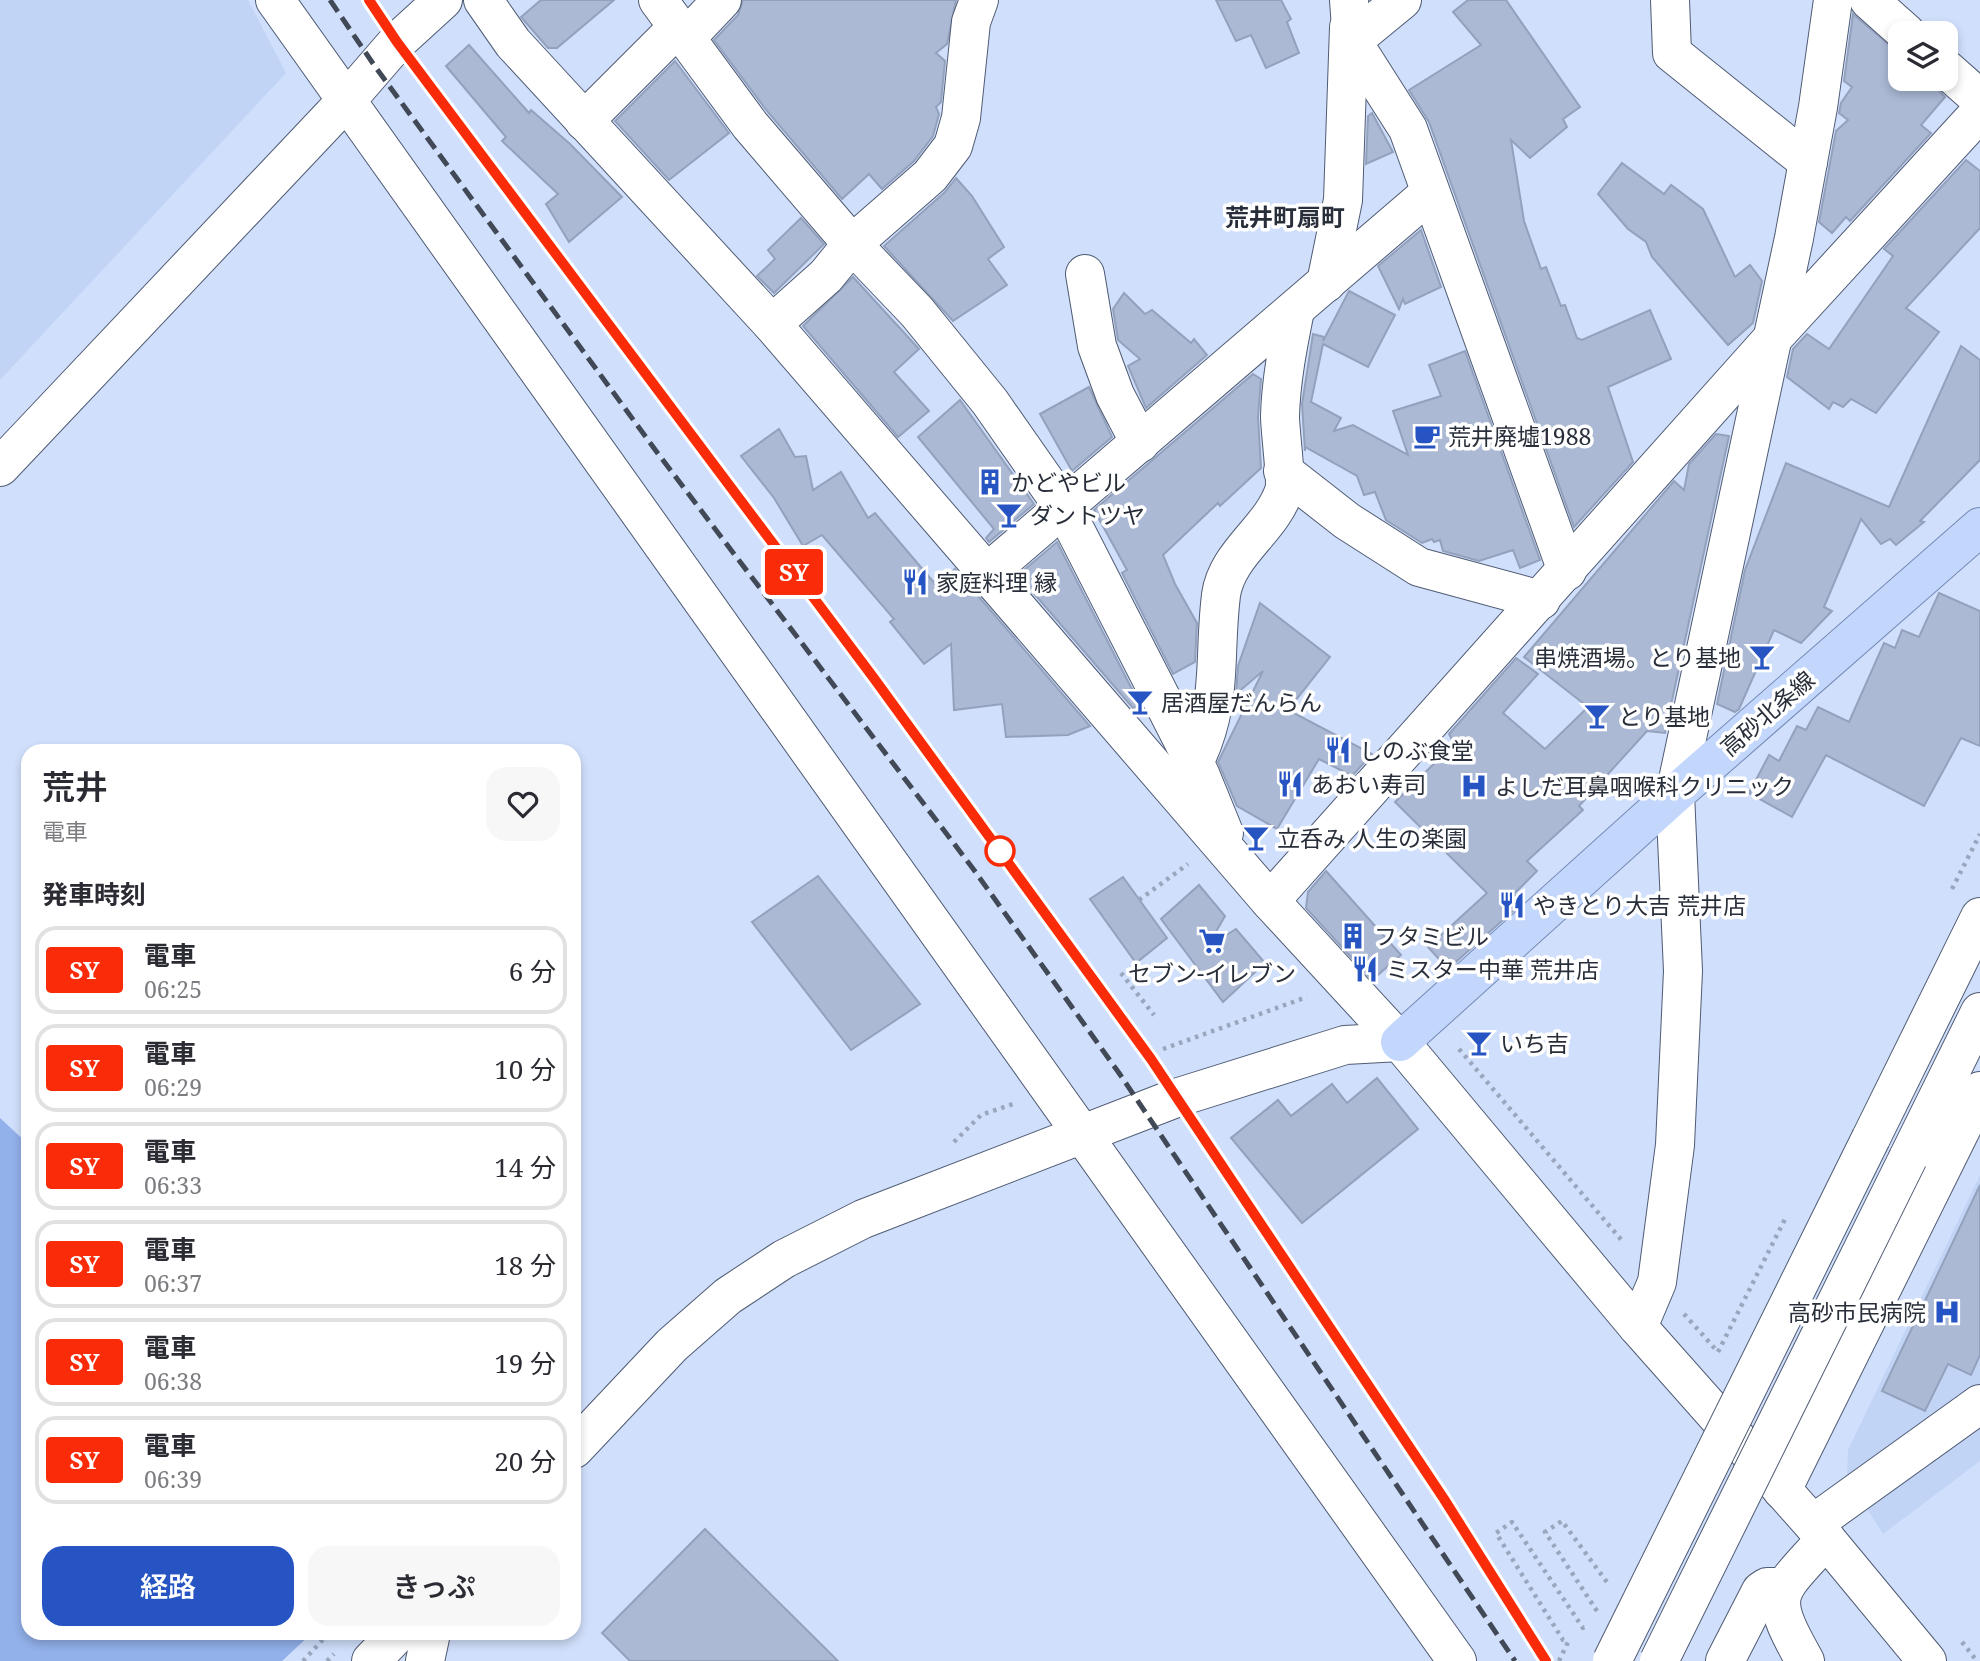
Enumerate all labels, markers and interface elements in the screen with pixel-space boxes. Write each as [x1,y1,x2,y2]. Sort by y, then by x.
map controls [1888,21,1958,91]
button: layers [1888,21,1958,91]
district label: 荒井町扇町 [1225,200,1345,233]
place label: 荒井廃墟1988 [1448,420,1591,452]
cafe icon: 荒井廃墟1988 [1412,421,1442,451]
place label: かどやビル [1011,466,1126,498]
building icon: かどやビル [975,467,1005,497]
place label: ダントツヤ [1030,499,1145,531]
bar icon: ダントツヤ [994,500,1024,530]
line badge: SY [762,549,826,595]
text: SY [779,555,809,588]
place label: 家庭料理 縁 [936,566,1057,598]
restaurant icon: 家庭料理 縁 [900,567,930,597]
place label: 串焼酒場。とり基地 [1534,641,1741,673]
bar icon: 串焼酒場。とり基地 [1747,642,1777,672]
street label: 高砂北条線 [1713,663,1821,763]
place label: 居酒屋だんらん [1161,686,1322,718]
bar icon: 居酒屋だんらん [1125,687,1155,717]
place label: とり基地 [1618,700,1710,732]
bar icon: とり基地 [1582,701,1612,731]
place label: しのぶ食堂 [1359,734,1474,766]
restaurant icon: しのぶ食堂 [1323,735,1353,765]
text: 荒井 [42,764,108,809]
button: heart [486,767,560,841]
place label: あおい寿司 [1311,768,1426,800]
restaurant icon: あおい寿司 [1275,769,1305,799]
place label: よしだ耳鼻咽喉科クリニック [1495,770,1794,802]
hospital icon: よしだ耳鼻咽喉科クリニック [1459,771,1489,801]
text: 電車 [42,815,88,847]
place label: 立呑み 人生の楽園 [1277,822,1467,854]
bar icon: 立呑み 人生の楽園 [1241,823,1271,853]
unlabelled marker [985,836,1015,866]
text: 発車時刻 [42,876,146,912]
place label: やきとり大吉 荒井店 [1533,889,1746,921]
restaurant icon: やきとり大吉 荒井店 [1497,890,1527,920]
place label: フタミビル [1374,920,1489,952]
building icon: フタミビル [1338,921,1368,951]
supermarket icon: セブン-イレブン [1197,926,1227,956]
text: 電車 [144,937,196,973]
text: SY [69,953,100,986]
text: 6 分 [509,953,556,989]
place label: ミスター中華 荒井店 [1386,953,1599,985]
restaurant icon: ミスター中華 荒井店 [1350,954,1380,984]
place label: セブン-イレブン [1128,957,1296,989]
text: 06:25 [144,973,202,1005]
place label: いち吉 [1500,1027,1569,1059]
bar icon: いち吉 [1464,1028,1494,1058]
text: 電車 [144,1035,196,1071]
text: SY [69,1051,100,1084]
text: 10 分 [494,1051,556,1087]
text: 06:29 [144,1071,202,1103]
text: 電車 [144,1133,196,1169]
text: SY [69,1149,100,1182]
text: 14 分 [494,1149,556,1185]
text: 06:33 [144,1169,202,1201]
text: 電車 [144,1231,196,1267]
text: SY [69,1247,100,1280]
text: 18 分 [494,1247,556,1283]
text: 06:37 [144,1267,202,1299]
place label: 高砂市民病院 [1788,1296,1926,1328]
hospital icon: 高砂市民病院 [1932,1297,1962,1327]
text: 電車 [144,1329,196,1365]
text: SY [69,1345,100,1378]
text: 19 分 [494,1345,556,1381]
text: 06:38 [144,1365,202,1397]
text: 電車 [144,1427,196,1463]
text: SY [69,1443,100,1476]
text: 20 分 [494,1443,556,1479]
text: 06:39 [144,1463,202,1495]
button: 経路 [42,1546,294,1626]
button: きっぷ [308,1546,560,1626]

